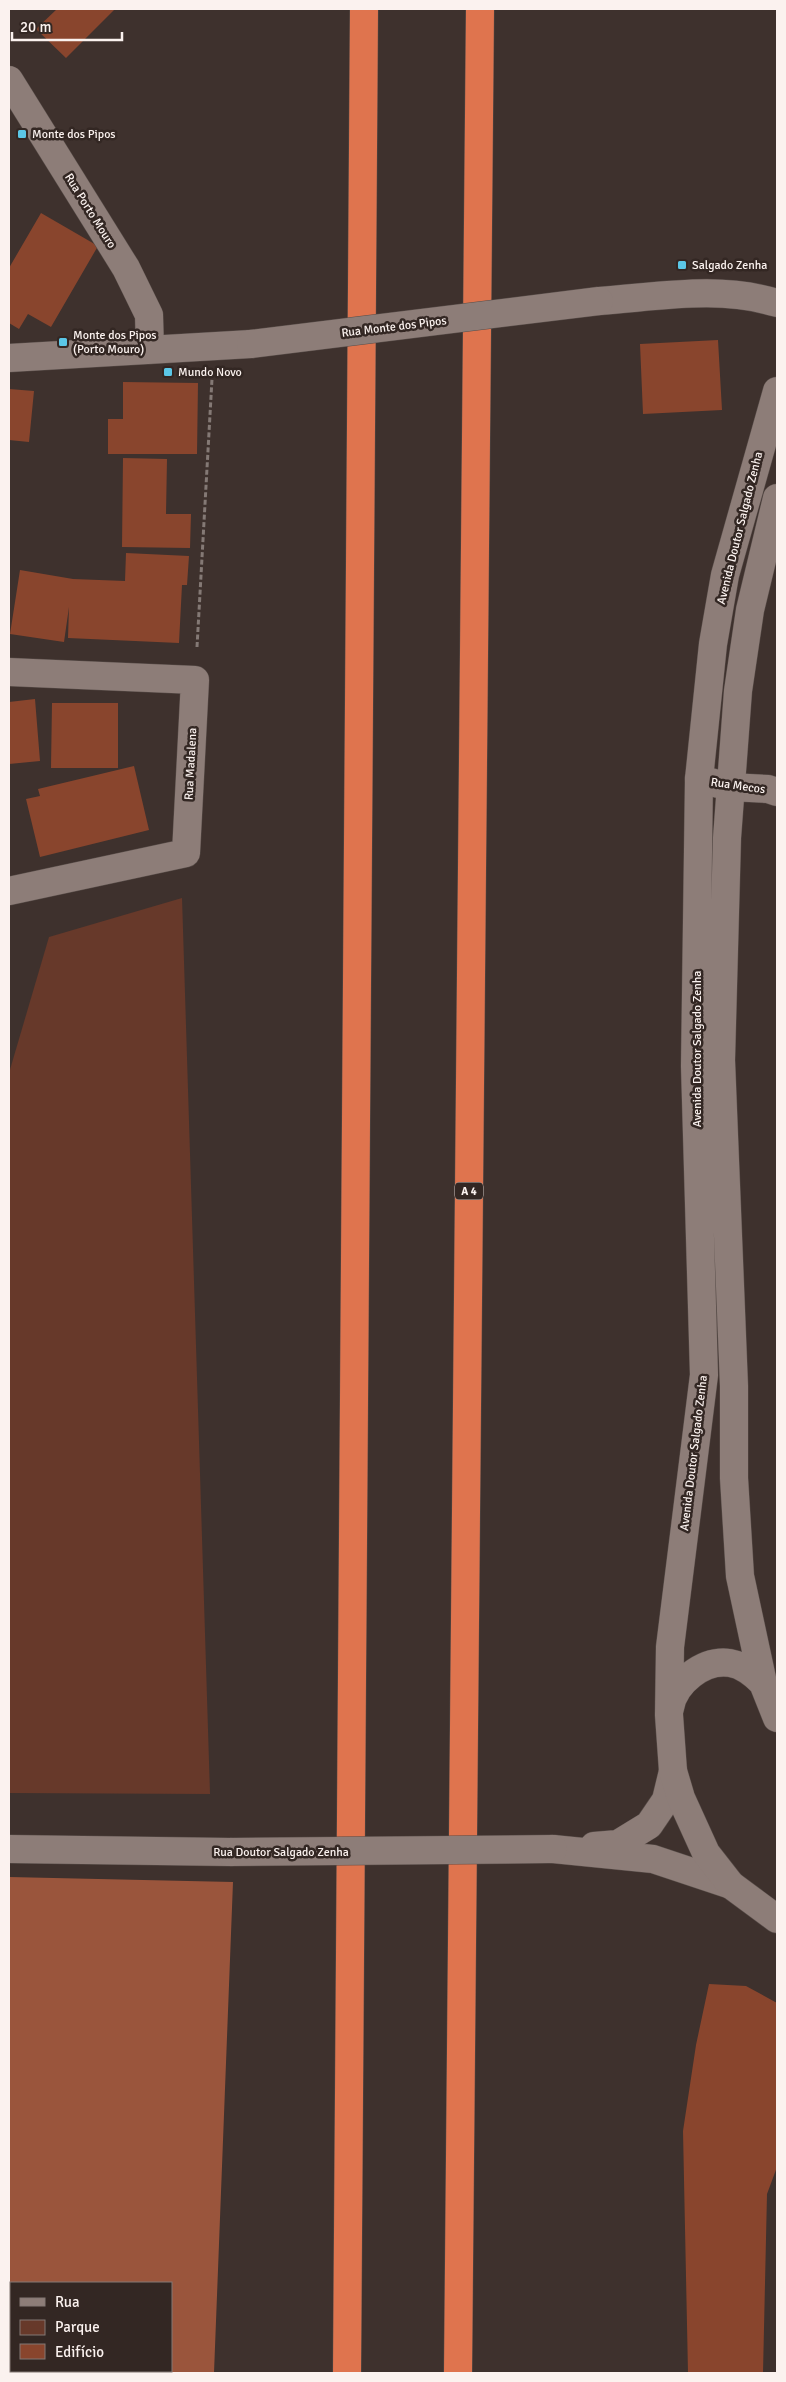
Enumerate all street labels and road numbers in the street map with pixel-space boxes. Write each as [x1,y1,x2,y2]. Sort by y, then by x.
street label: Rua Porto Mouro [61,171,119,251]
street label: Rua Monte dos Pipos [341,313,447,341]
street label: Avenida Doutor Salgado Zenha [714,450,766,606]
street label: Rua Madalena [182,727,200,801]
street label: Rua Mecos [710,775,766,797]
street label: Avenida Doutor Salgado Zenha [690,971,705,1127]
road number: A 4 [455,1182,483,1200]
street label: Avenida Doutor Salgado Zenha [677,1374,711,1532]
street label: Rua Doutor Salgado Zenha [213,1845,349,1860]

